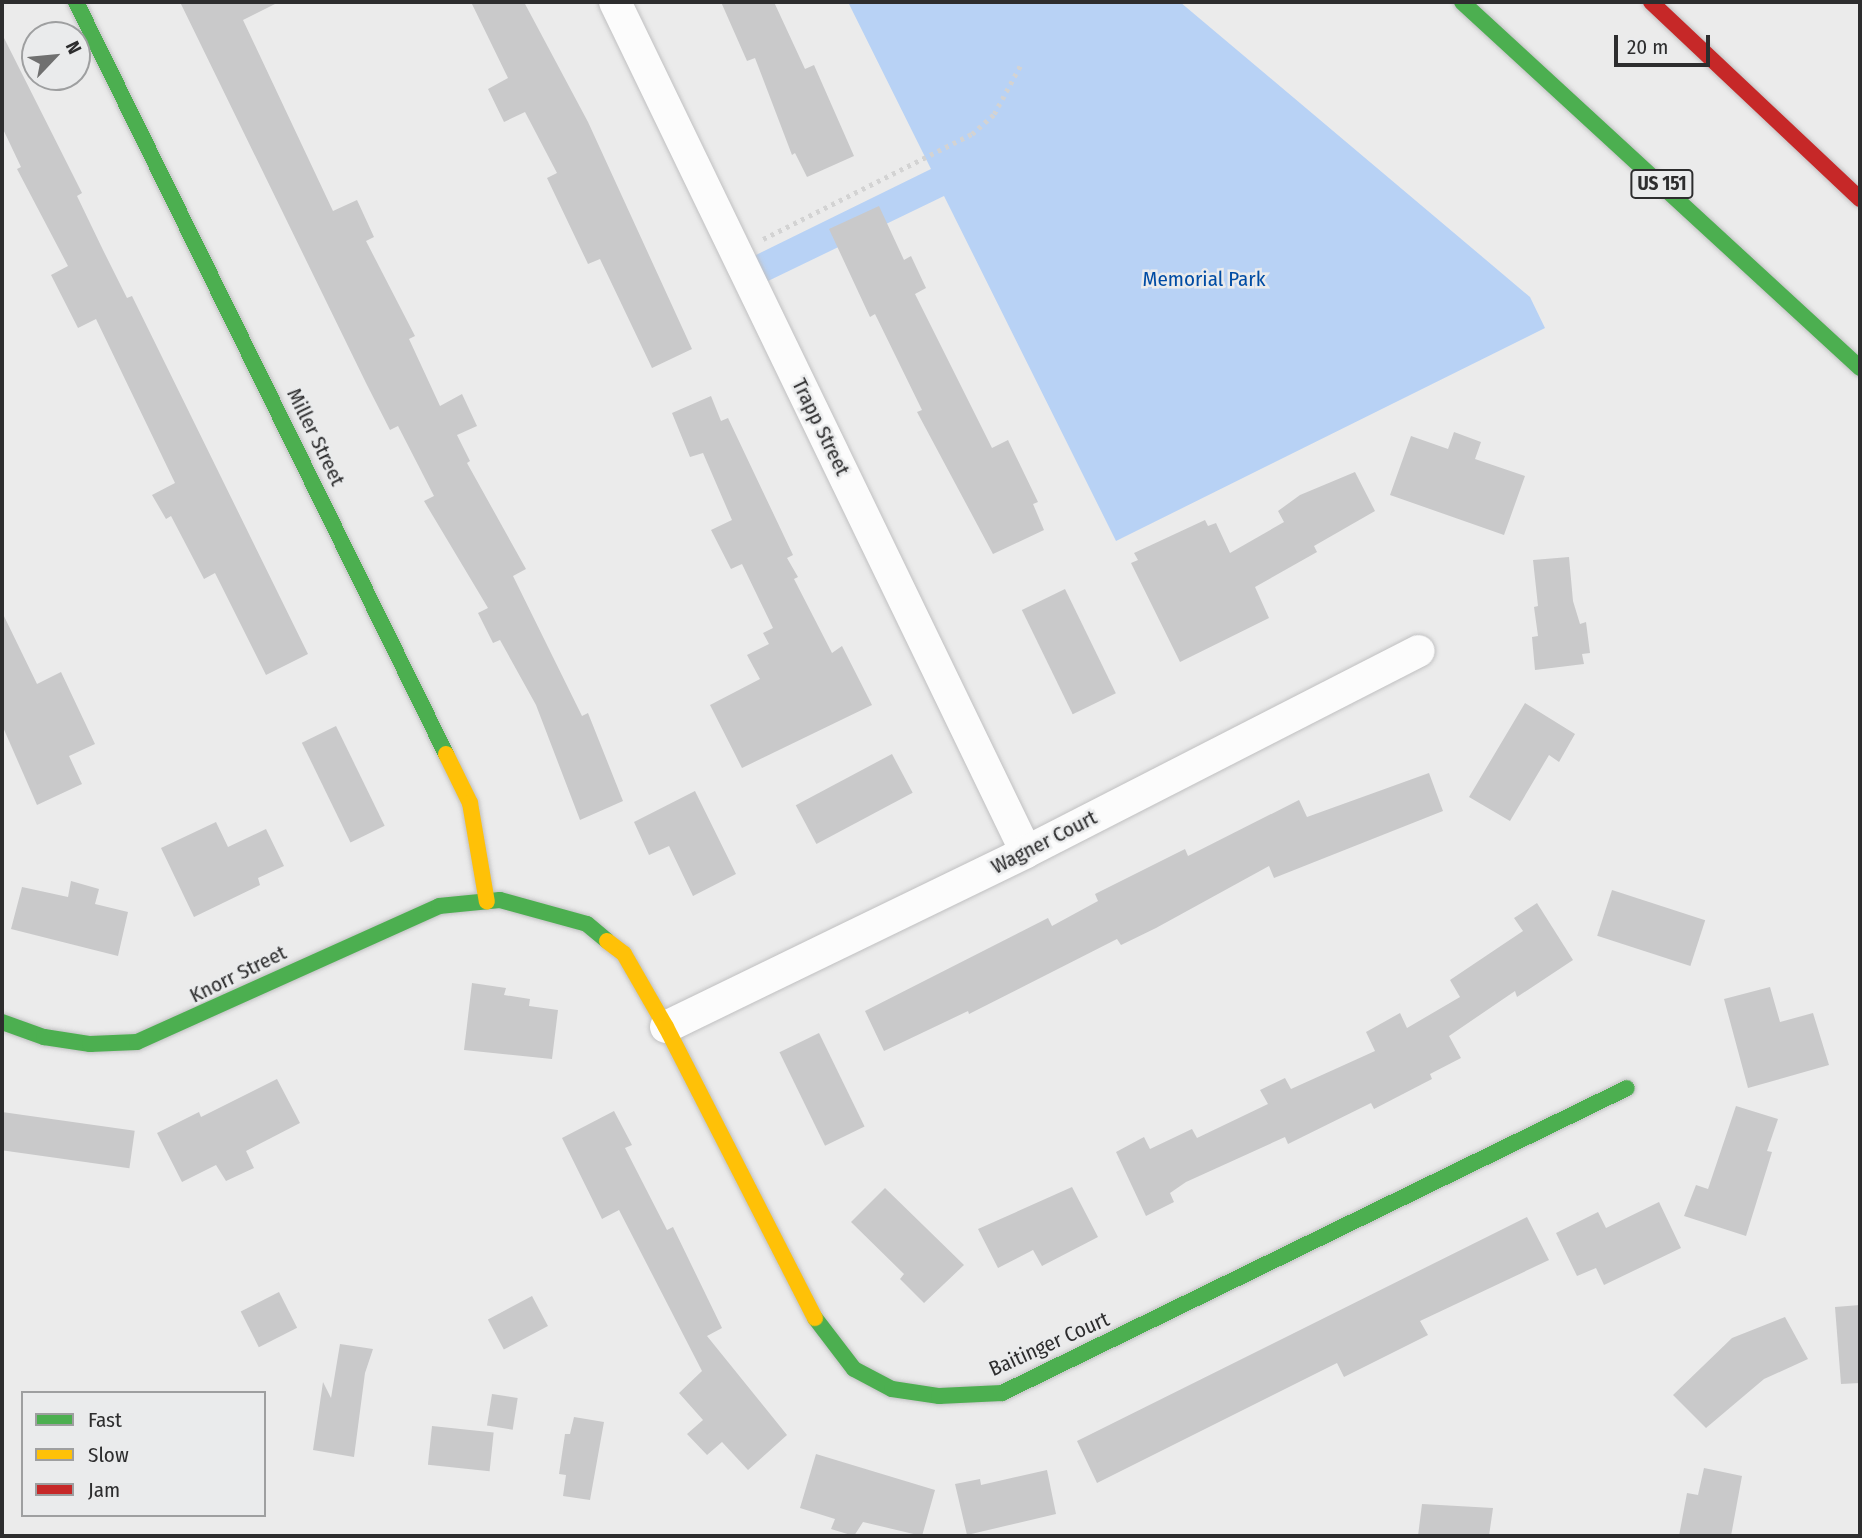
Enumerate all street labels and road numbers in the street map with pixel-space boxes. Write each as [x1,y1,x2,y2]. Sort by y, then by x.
road number: US 151 [1629,168,1695,200]
street label: Trapp Street [787,374,855,480]
street label: Miller Street [282,384,350,490]
street label: Wagner Court [987,805,1101,879]
street label: Knorr Street [186,940,290,1008]
street label: Baitinger Court [985,1306,1113,1382]

